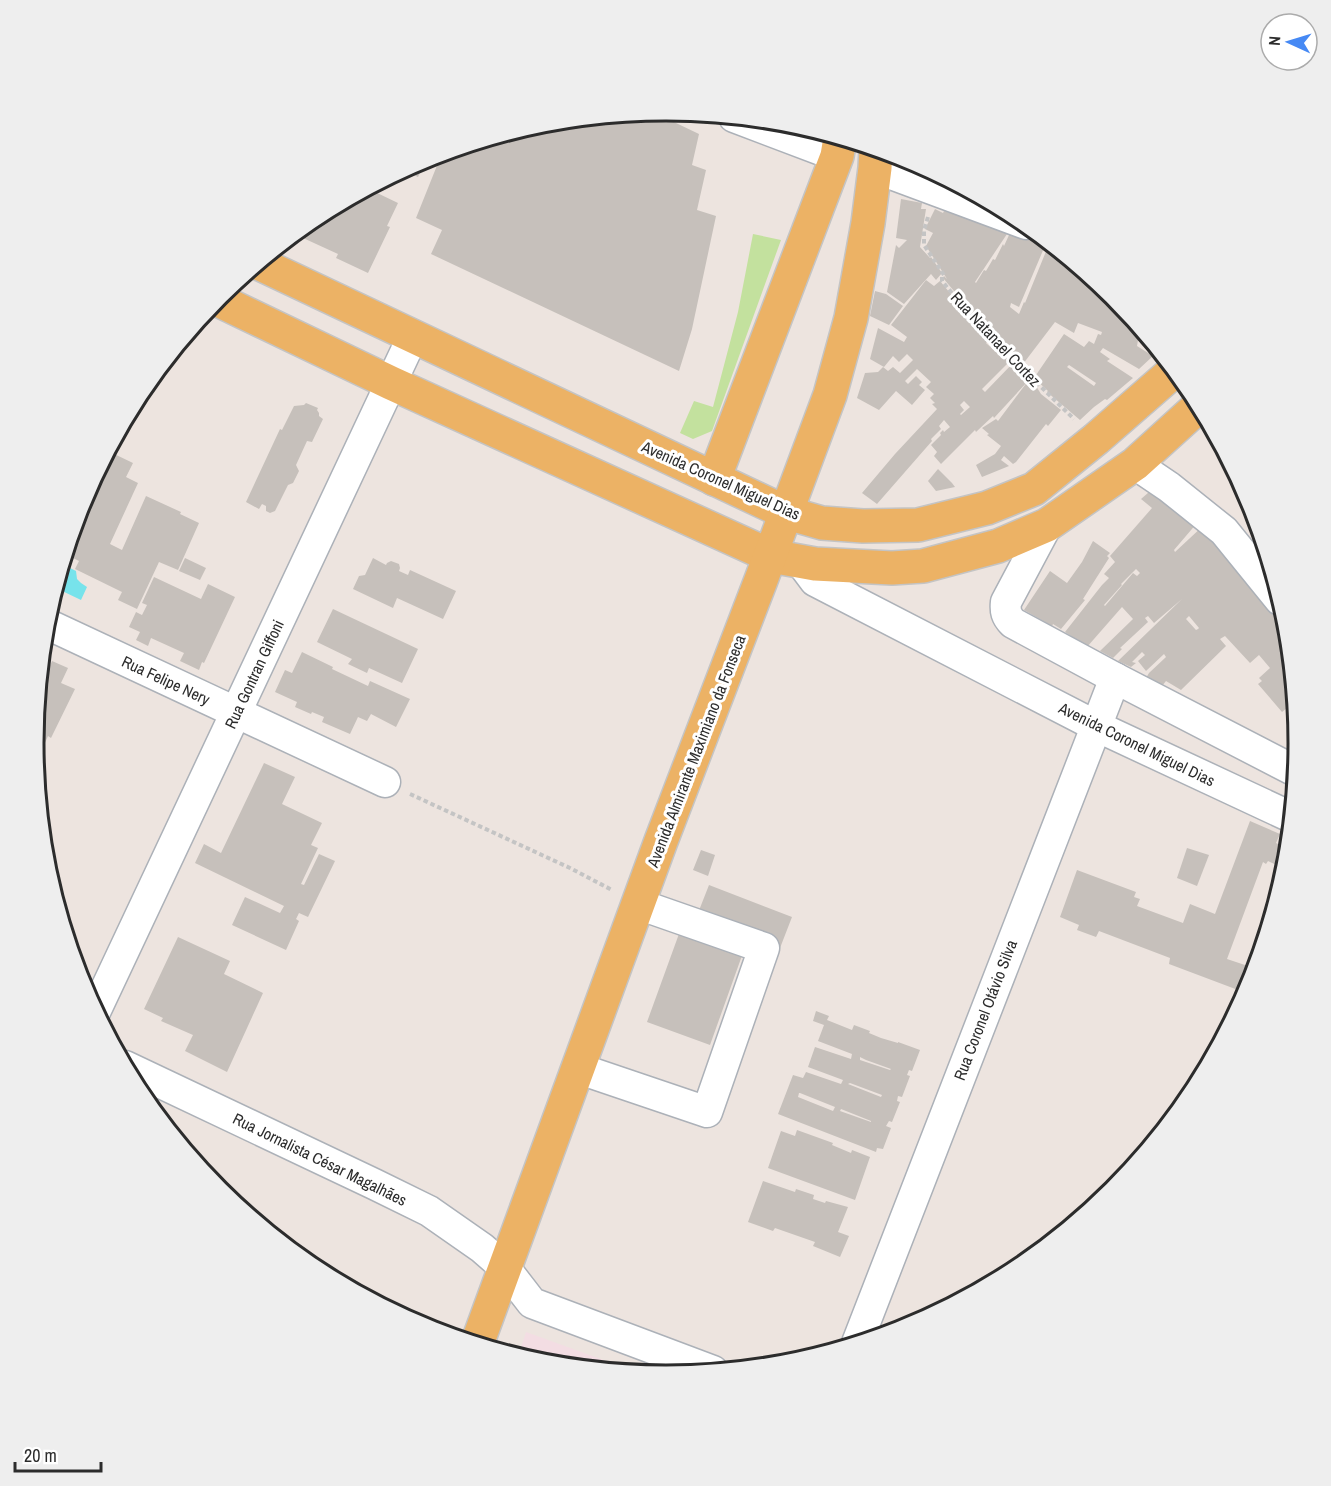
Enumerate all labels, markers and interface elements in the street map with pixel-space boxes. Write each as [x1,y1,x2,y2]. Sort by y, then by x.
north arrow [1259,12,1319,72]
text: N [1263,35,1285,46]
street label: Rua Natanael Cortez [946,287,1046,392]
street label: Avenida Coronel Miguel Dias [637,435,804,525]
street label: Rua Gontran Giffoni [219,616,289,732]
street label: Avenida Almirante Maximiano da Fonseca [641,631,751,871]
street label: Rua Felipe Nery [118,650,214,710]
street label: Avenida Coronel Miguel Dias [1054,696,1219,791]
street label: Rua Coronel Otávio Silva [948,936,1022,1083]
street label: Rua Jornalista César Magalhães [229,1107,411,1211]
scale bar [15,1435,100,1473]
text: 20 m [24,1443,57,1468]

